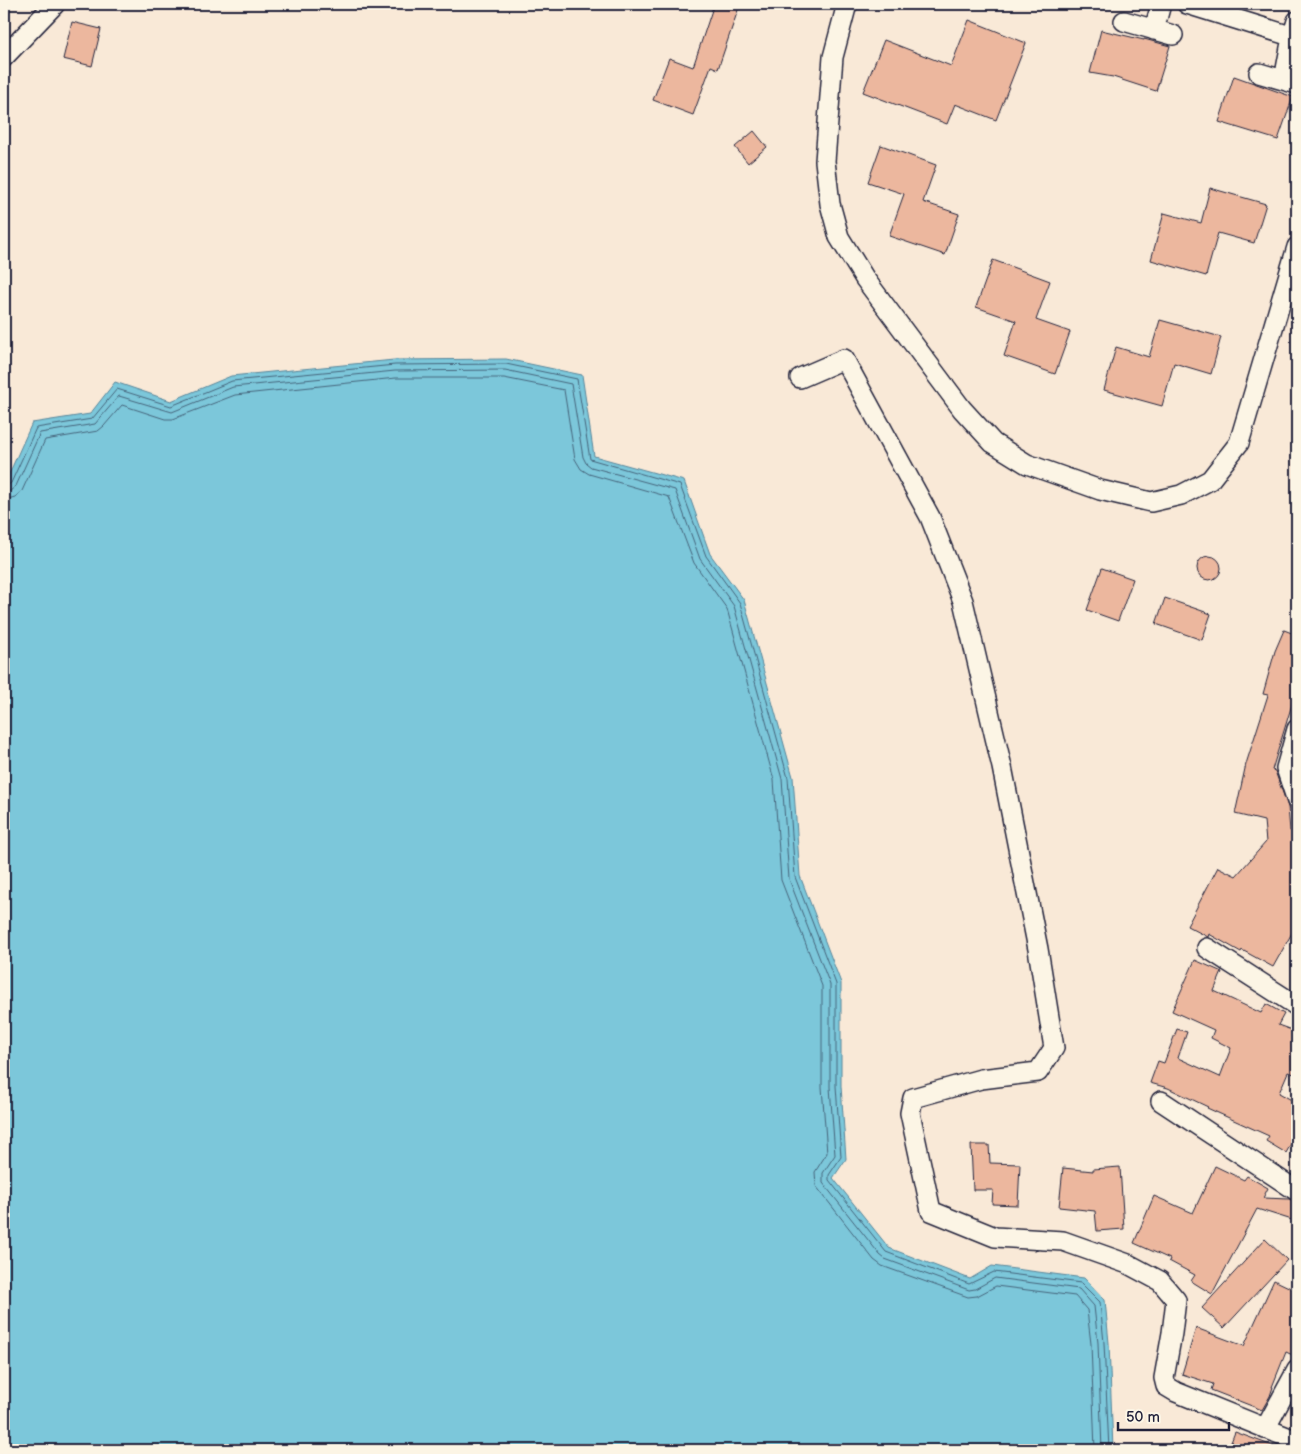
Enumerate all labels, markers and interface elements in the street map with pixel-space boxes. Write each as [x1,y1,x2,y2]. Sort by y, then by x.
scale bar [1118,1399,1230,1431]
text: 50 m [1126,1408,1160,1427]

